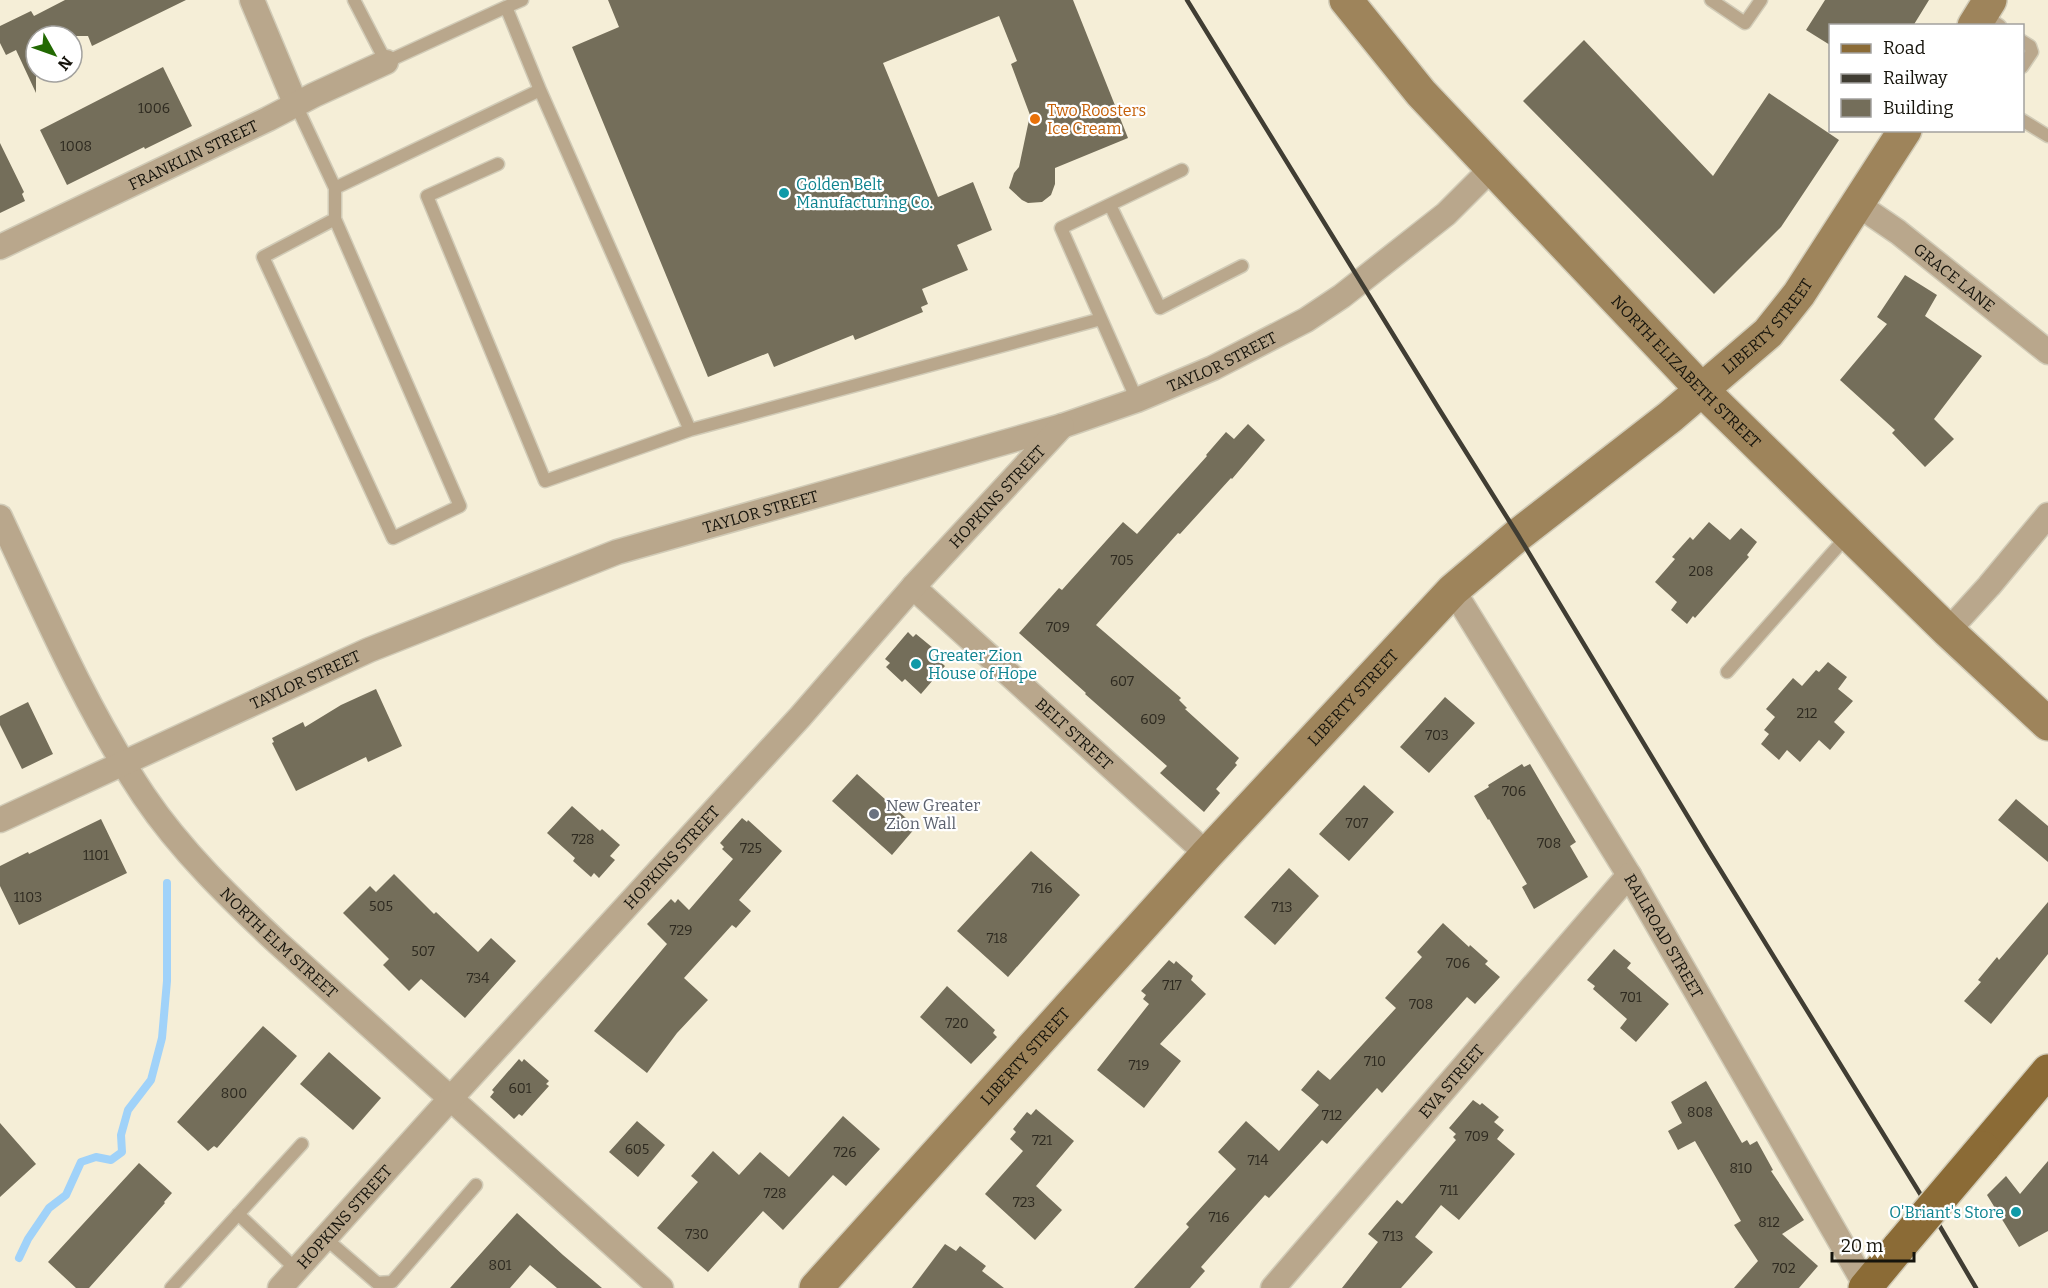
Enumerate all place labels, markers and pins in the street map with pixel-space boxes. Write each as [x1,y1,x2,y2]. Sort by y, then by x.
place label: Two Roosters Ice Cream [1047,101,1146,138]
marker: Two Roosters Ice Cream [1028,112,1042,126]
place label: Golden Belt Manufacturing Co. [796,175,933,212]
marker: Golden Belt Manufacturing Co. [777,186,791,200]
place label: Greater Zion House of Hope [928,646,1037,683]
marker: Greater Zion House of Hope [909,657,923,671]
place label: New Greater Zion Wall [886,796,980,833]
marker: New Greater Zion Wall [867,807,881,821]
place label: O'Briant's Store [1889,1203,2004,1222]
marker: O'Briant's Store [2009,1205,2023,1219]

